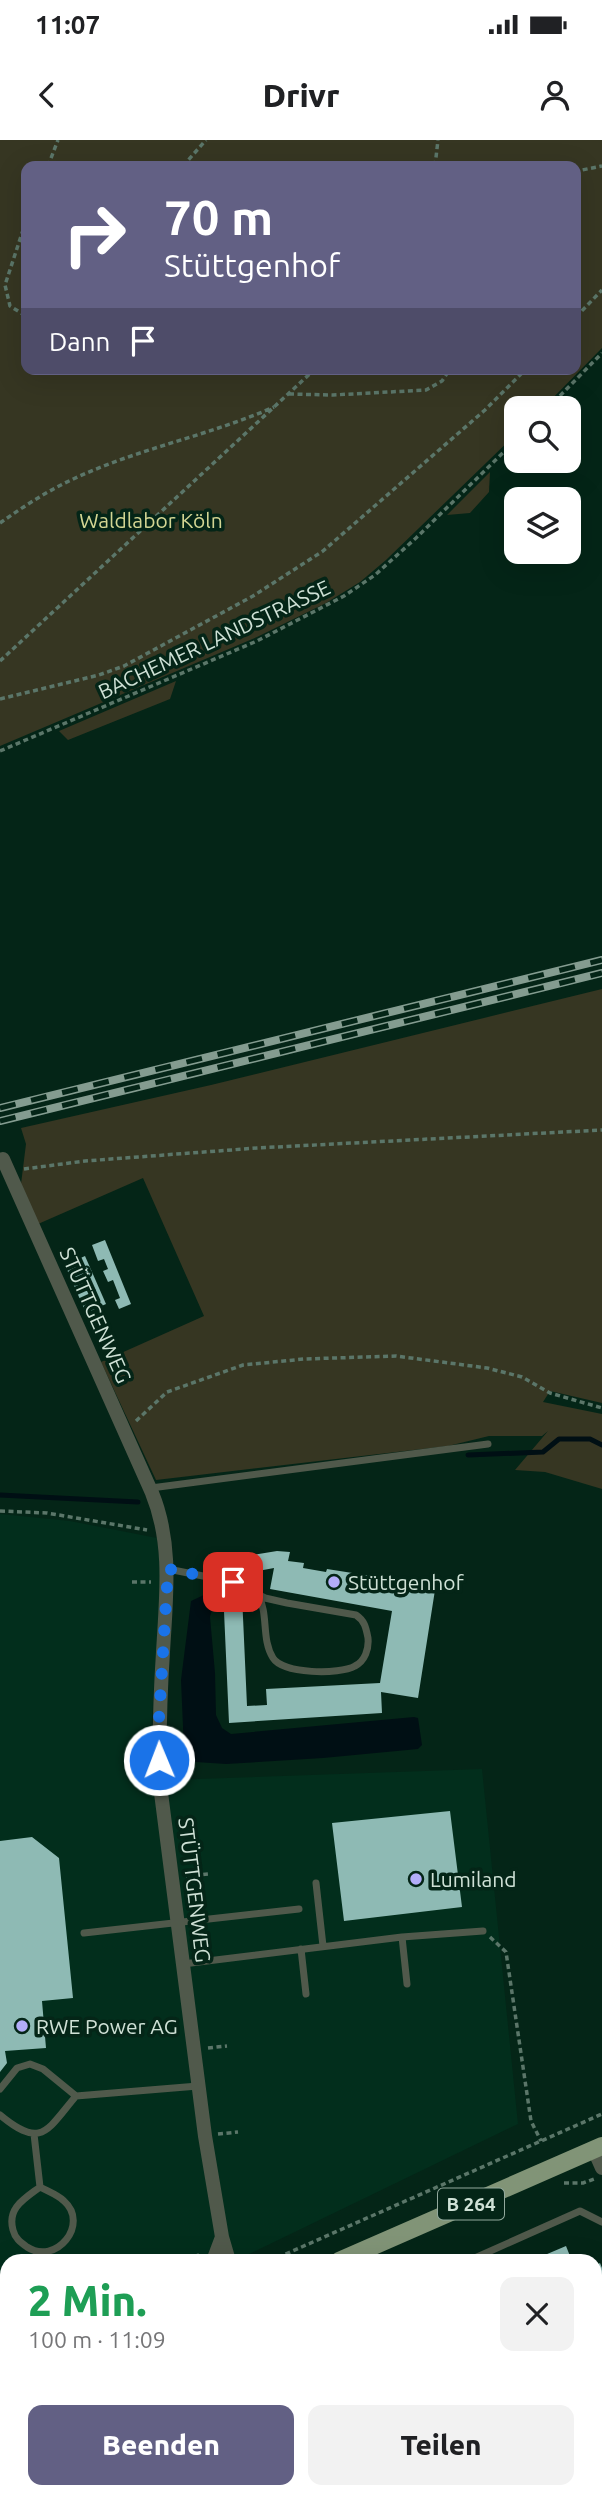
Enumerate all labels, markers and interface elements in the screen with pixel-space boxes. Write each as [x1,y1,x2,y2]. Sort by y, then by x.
text: 11:07 [35,10,100,39]
icon: back [28,76,66,114]
icon: person [536,76,574,114]
text: Drivr [263,77,339,113]
icon: right [49,189,140,280]
text: 70 m [164,189,273,244]
text: Stüttgenhof [164,247,340,283]
icon: arrive [124,322,162,360]
text: Dann [49,327,110,356]
map controls [504,396,581,564]
button: search [504,396,581,473]
button: layers [504,487,581,564]
park label: Waldlabor Köln [79,508,223,532]
street label: BACHEMER LANDSTRASSE [94,575,334,703]
street label: STÜTTGENWEG [55,1243,137,1387]
pin [203,1552,263,1612]
icon: arrive [214,1563,252,1601]
place label: Stüttgenhof [348,1570,465,1594]
marker: Stüttgenhof [326,1574,342,1590]
position arrow [122,1723,196,1797]
street label: STÜTTGENWEG [174,1816,216,1964]
place label: Lumiland [430,1867,517,1891]
marker: Lumiland [408,1871,424,1887]
place label: RWE Power AG [36,2014,178,2038]
marker: RWE Power AG [14,2018,30,2034]
road number: B 264 [438,2188,504,2220]
text: 2 Min. [28,2277,147,2324]
button: close [500,2277,574,2351]
text: 100 m · 11:09 [28,2327,166,2352]
button: Beenden [28,2405,294,2485]
button: Teilen [308,2405,574,2485]

